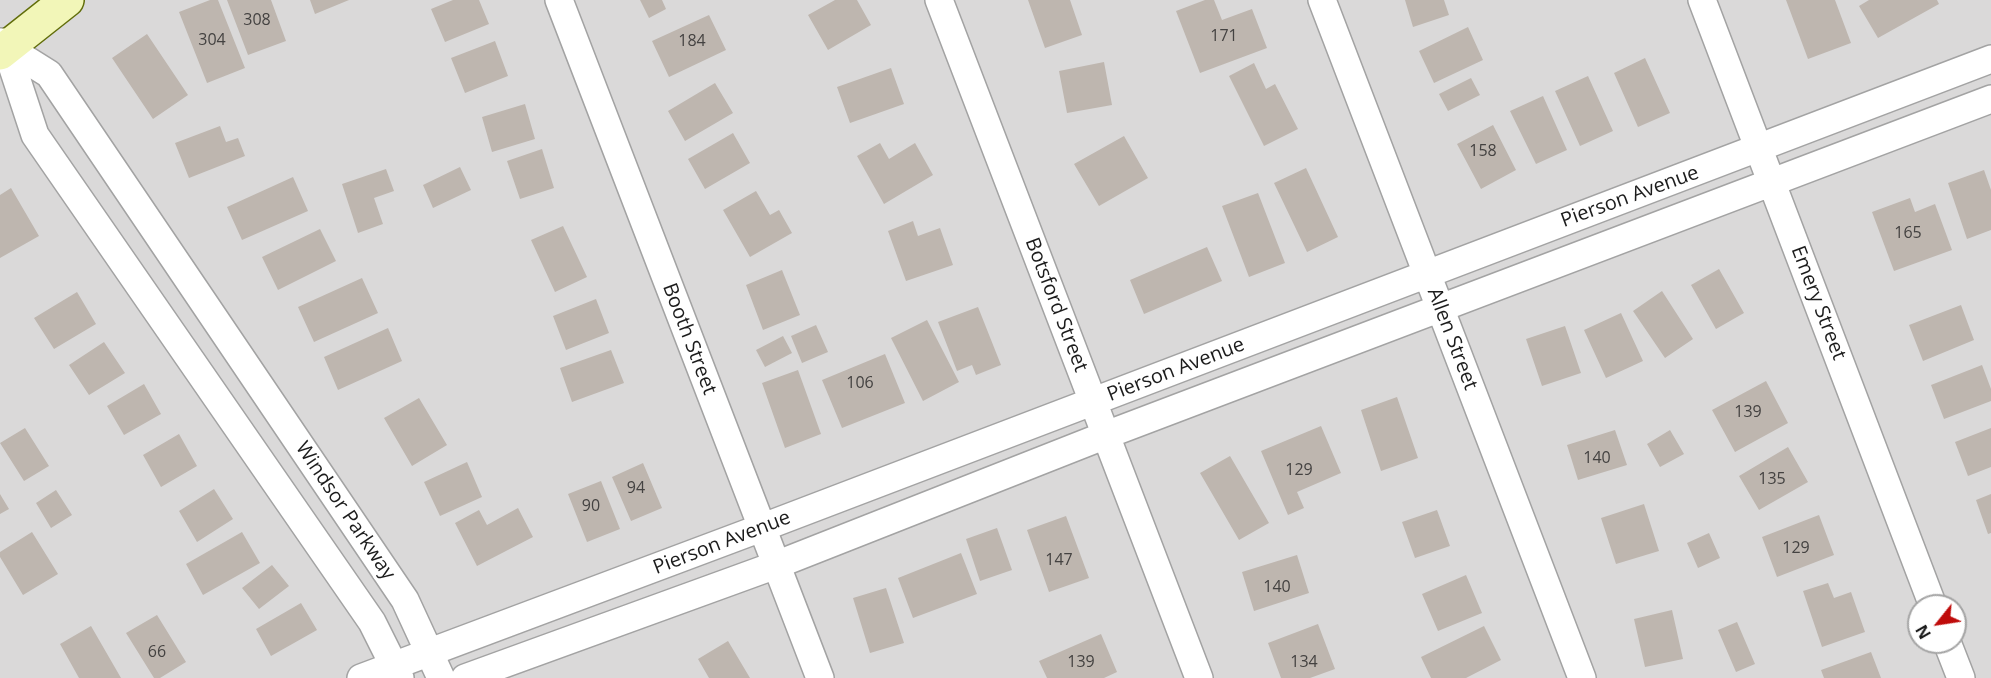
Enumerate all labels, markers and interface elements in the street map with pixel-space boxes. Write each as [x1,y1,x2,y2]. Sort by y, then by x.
house number: 308 [243,10,271,30]
house number: 171 [1210,26,1238,46]
house number: 304 [198,30,226,50]
house number: 184 [678,31,706,51]
house number: 158 [1469,141,1497,161]
street label: Pierson Avenue [1558,161,1702,233]
house number: 165 [1894,223,1922,243]
street label: Botsford Street [1019,234,1093,376]
street label: Emery Street [1785,243,1851,363]
street label: Booth Street [657,280,721,398]
street label: Allen Street [1422,285,1482,393]
street label: Pierson Avenue [1104,333,1248,407]
house number: 106 [846,373,874,393]
house number: 139 [1734,402,1762,422]
street label: Windsor Parkway [290,437,400,585]
house number: 140 [1583,448,1611,468]
house number: 129 [1285,460,1313,480]
house number: 135 [1758,469,1786,489]
house number: 94 [627,478,645,498]
house number: 90 [582,496,600,516]
street label: Pierson Avenue [650,506,794,580]
house number: 129 [1782,538,1810,558]
house number: 147 [1045,550,1073,570]
house number: 140 [1263,577,1291,597]
north arrow [1907,594,1967,654]
text: N [1910,621,1936,643]
house number: 66 [148,642,166,662]
house number: 139 [1067,652,1095,672]
house number: 134 [1290,652,1318,672]

